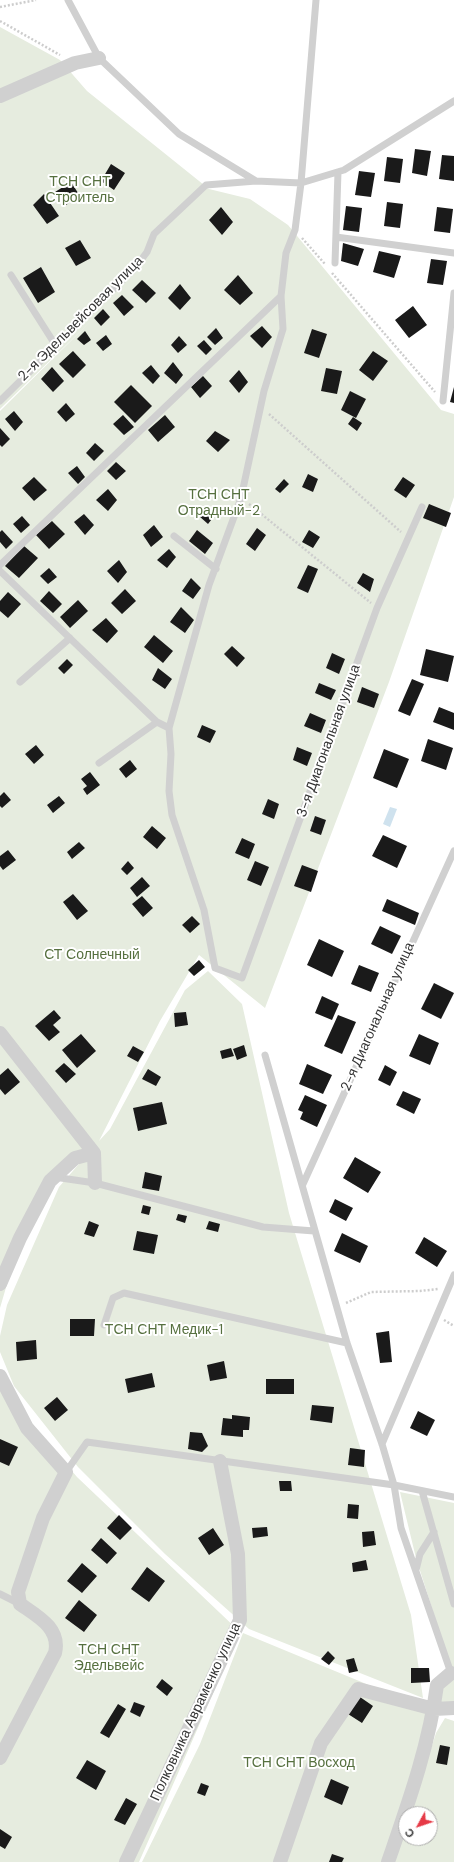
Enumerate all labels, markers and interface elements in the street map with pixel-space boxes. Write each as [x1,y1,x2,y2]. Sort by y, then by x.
park label: ТСН СНТ Строитель [46,174,114,206]
street label: 2-я Эдельвейсовая улица [15,253,147,385]
park label: ТСН СНТ Отрадный-2 [178,487,260,520]
street label: 3-я Диагональная улица [294,662,364,820]
street label: 2-я Диагональная улица [338,940,418,1094]
park label: СТ Солнечный [44,947,140,963]
park label: ТСН СНТ Медик-1 [105,1322,223,1338]
street label: Полковника Авраменко улица [147,1620,245,1804]
park label: ТСН СНТ Эдельвейс [74,1642,144,1674]
park label: ТСН СНТ Восход [243,1755,355,1771]
north arrow [398,1806,438,1846]
text: С [402,1826,417,1841]

